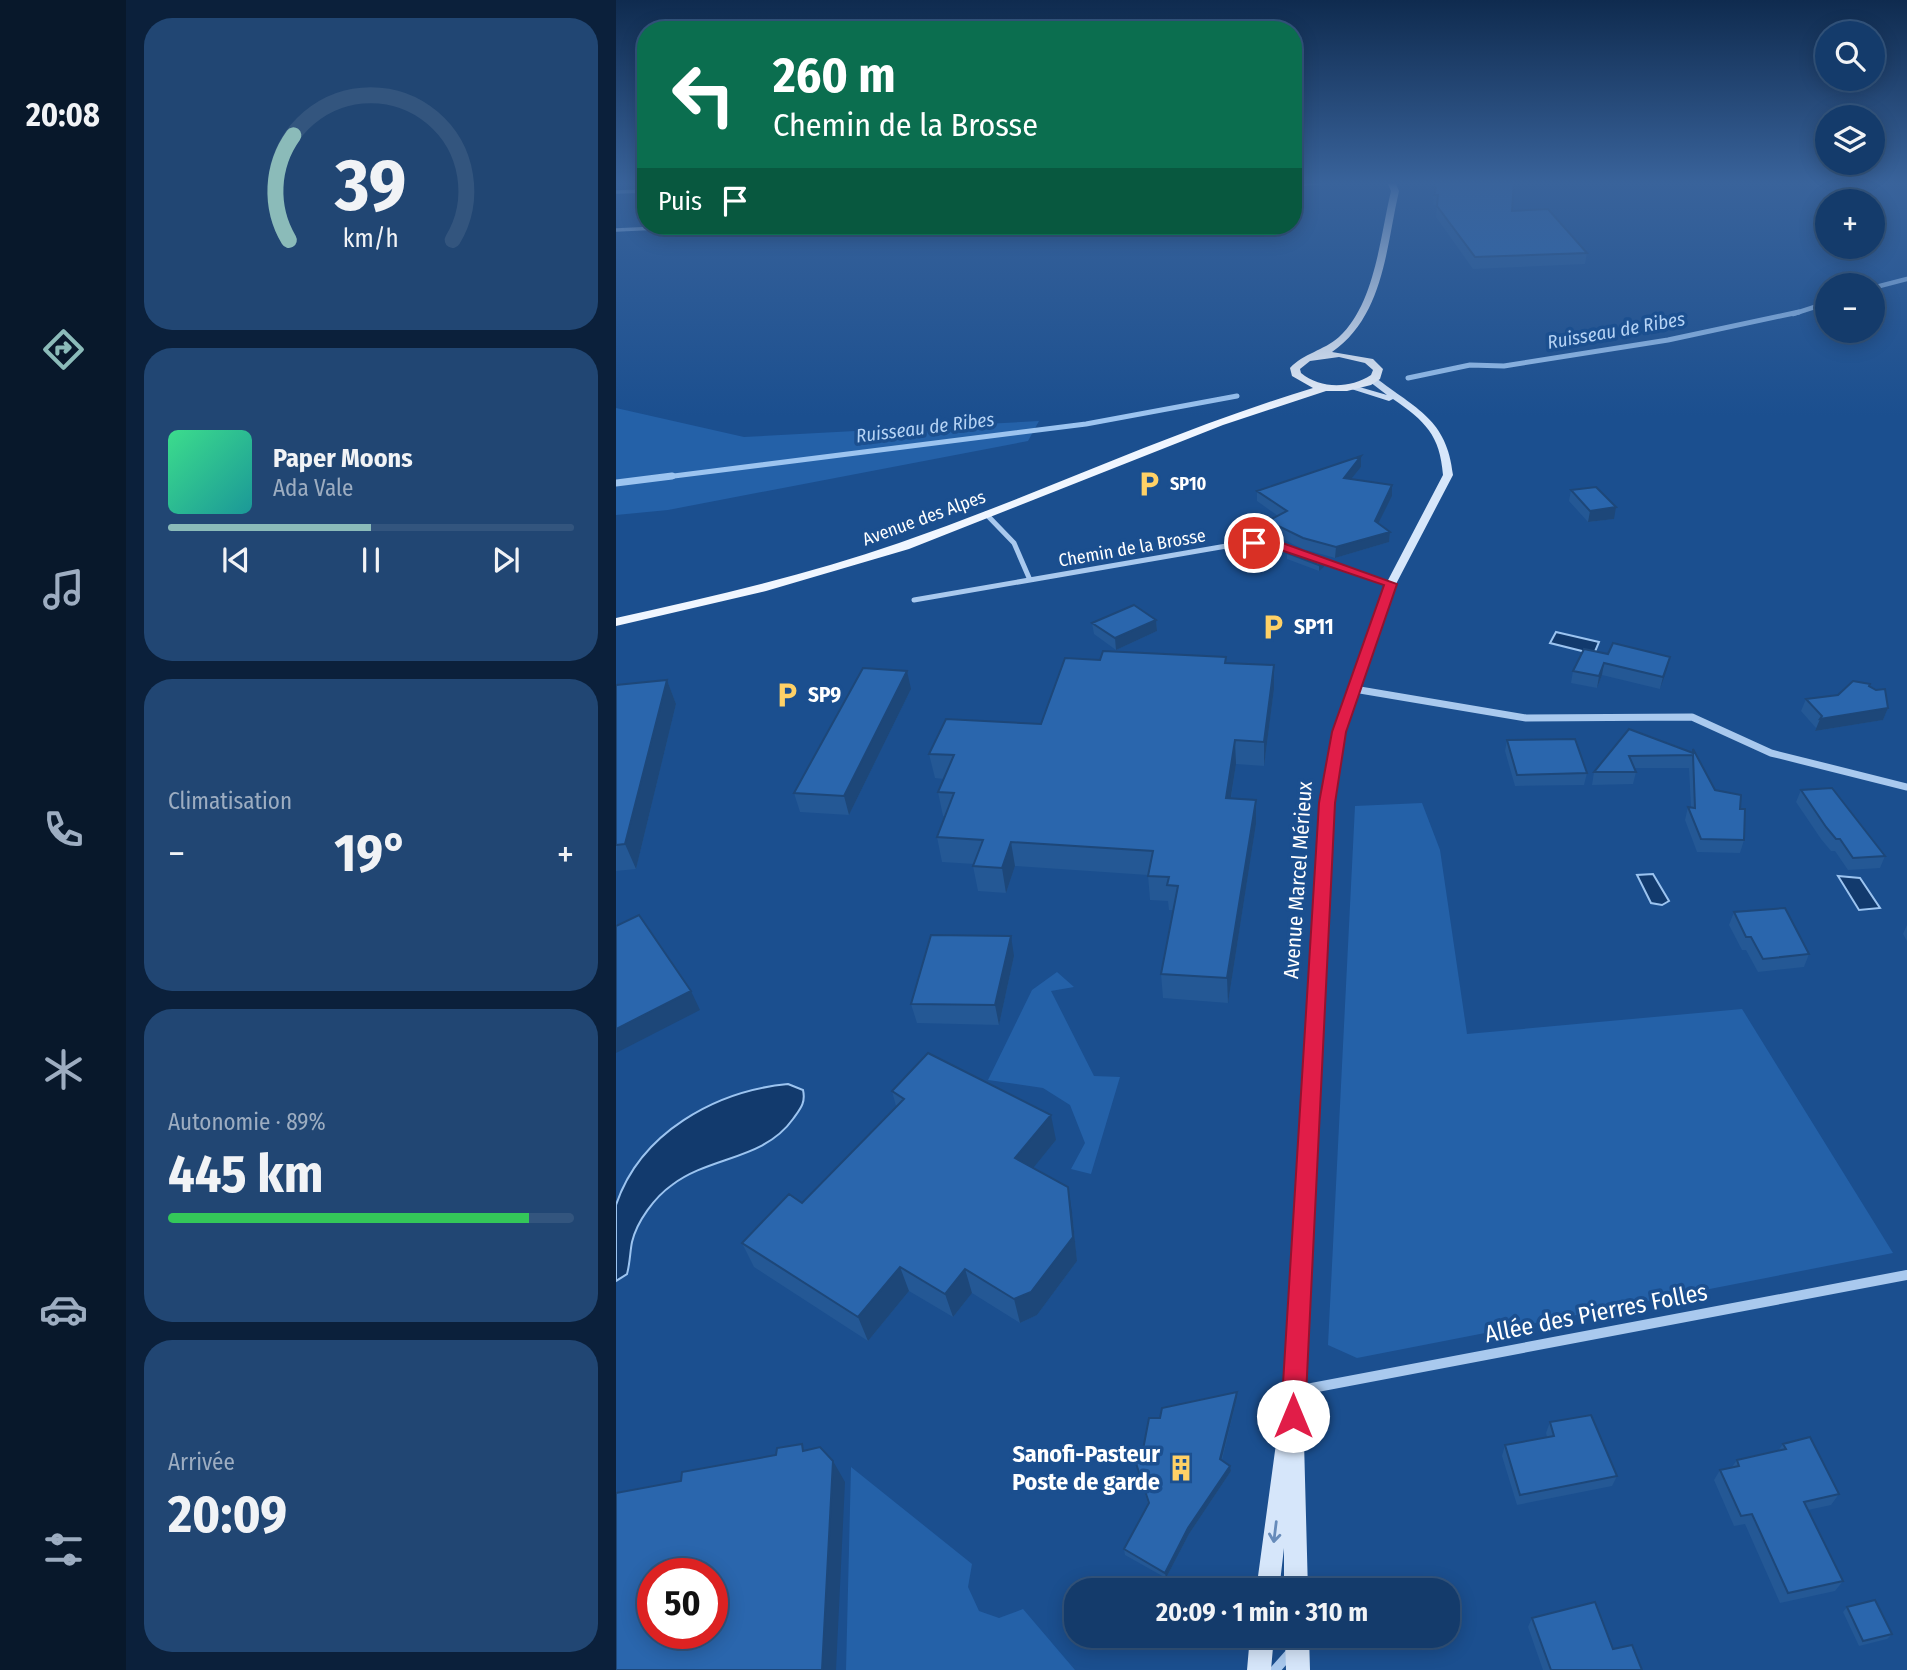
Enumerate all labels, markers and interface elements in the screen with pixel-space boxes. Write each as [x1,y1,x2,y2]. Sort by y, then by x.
map controls [1815,21,1885,343]
button: search [1815,21,1885,91]
text: 260 m [773,46,896,105]
icon: left [658,49,749,140]
text: 20:08 [26,96,100,134]
button: layers [1815,105,1885,175]
text: Chemin de la Brosse [773,106,1038,144]
text: 39 [334,143,407,230]
icon: arrive [716,182,754,220]
text: Puis [658,186,702,217]
button: + [1815,189,1885,259]
text: km/h [343,224,399,254]
button: − [1815,273,1885,343]
water label: Ruisseau de Ribes [1545,307,1687,354]
icon: directions [39,325,88,374]
water label: Ruisseau de Ribes [854,408,996,447]
text: Paper Moons [273,443,413,474]
parking icon: SP10 [1134,469,1164,499]
place label: SP10 [1170,473,1207,495]
text: Ada Vale [273,474,353,502]
street label: Avenue des Alpes [860,485,989,550]
pin [1224,513,1284,573]
street label: Chemin de la Brosse [1057,524,1207,572]
icon: arrive [1235,524,1273,562]
icon: previous [217,541,255,579]
icon: pause [352,541,390,579]
icon: next [487,541,525,579]
icon: music [39,565,88,614]
parking icon: SP11 [1258,612,1288,642]
place label: SP11 [1294,614,1334,640]
parking icon: SP9 [772,680,802,710]
place label: SP9 [808,682,841,708]
street label: Avenue Marcel Mérieux [1278,780,1318,980]
text: Climatisation [168,787,292,815]
icon: phone [39,805,88,854]
text: 19° [334,822,408,885]
text: − [168,831,185,877]
text: + [557,831,574,877]
icon: climate [39,1045,88,1094]
text: Autonomie · 89% [168,1108,326,1136]
text: 445 km [168,1143,323,1206]
street label: Allée des Pierres Folles [1482,1278,1710,1348]
icon: car [39,1285,88,1334]
position arrow [1256,1379,1330,1453]
place label: Sanofi-Pasteur Poste de garde [1012,1440,1160,1496]
text: Arrivée [168,1448,235,1476]
building icon: Sanofi-Pasteur Poste de garde [1166,1453,1196,1483]
text: 20:09 [168,1483,287,1546]
one-way arrow [1268,1520,1281,1543]
icon: filters [39,1525,88,1574]
speed limit sign: 50 [637,1558,728,1649]
text: 20:09 · 1 min · 310 m [1156,1597,1368,1628]

